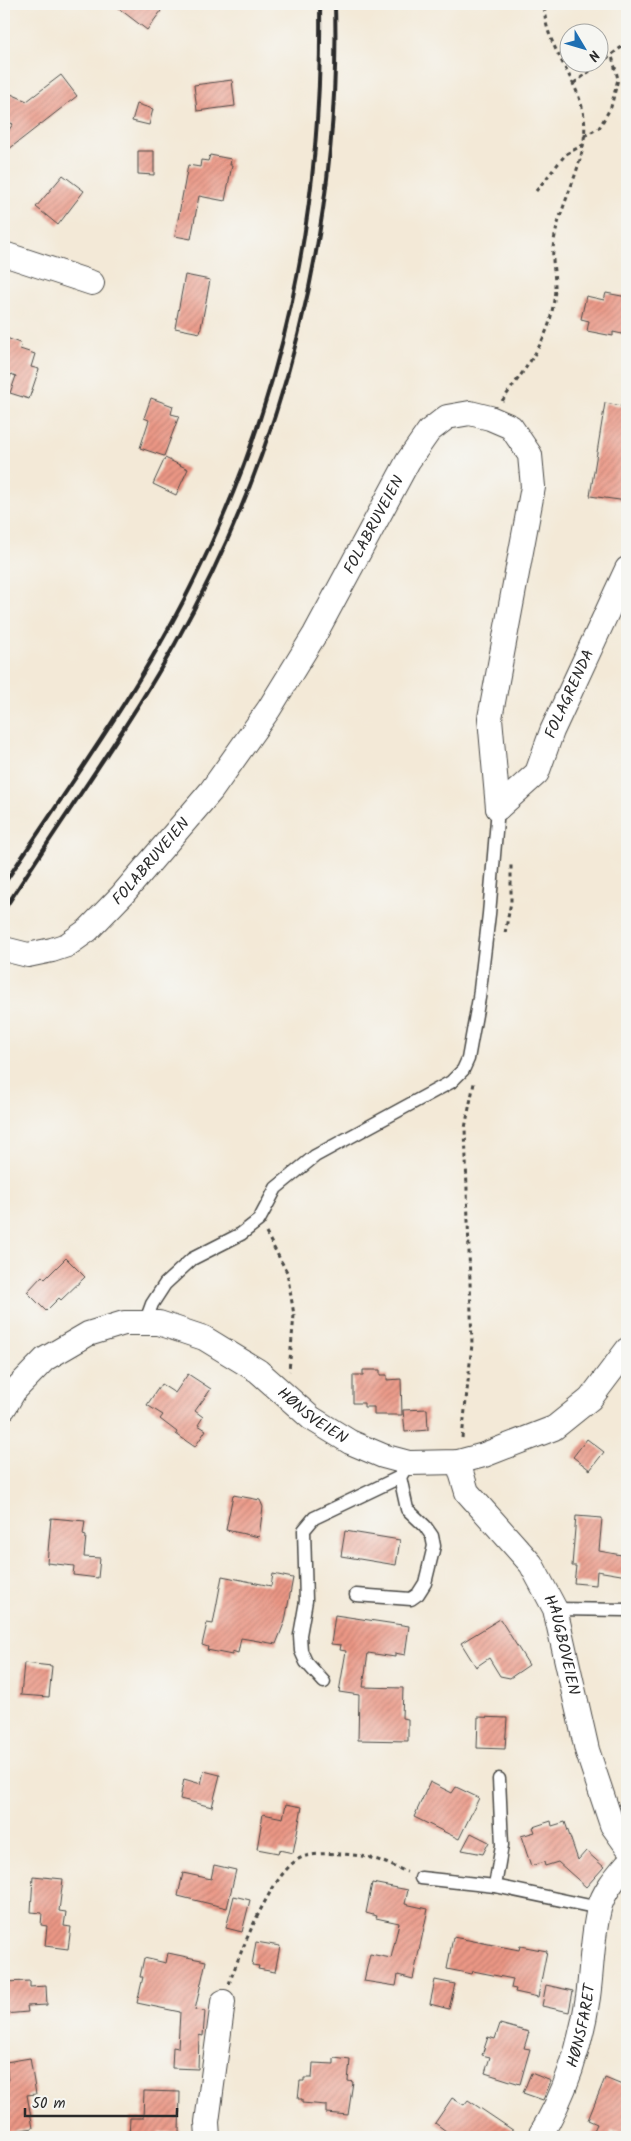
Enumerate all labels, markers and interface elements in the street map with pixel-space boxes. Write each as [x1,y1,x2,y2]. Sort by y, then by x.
north arrow [558,22,608,72]
text: N [582,45,605,66]
street label: FOLABRUVEIEN [337,471,411,579]
street label: FOLAGRENDA [538,645,601,742]
street label: FOLABRUVEIEN [106,812,196,911]
street label: HØNSVEIEN [272,1381,353,1450]
street label: HAUGBOVEIEN [537,1590,587,1698]
street label: HØNSFARET [560,1981,602,2071]
scale bar [25,2086,178,2118]
text: 50 m [32,2092,66,2116]

